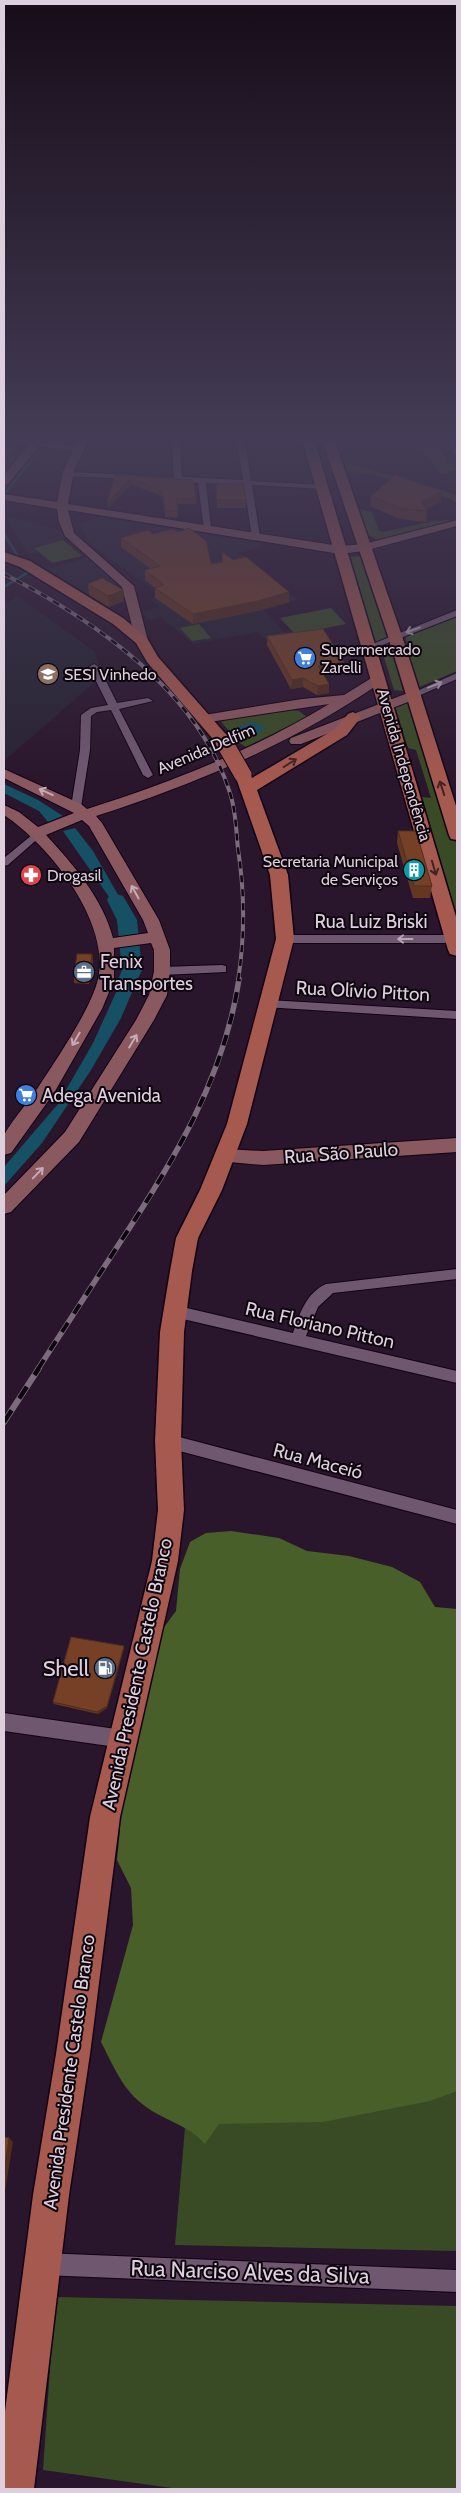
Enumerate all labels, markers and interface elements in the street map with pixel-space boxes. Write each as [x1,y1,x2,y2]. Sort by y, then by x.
one-way arrow [406,625,421,635]
place label: Supermercado Zarelli [321,640,421,677]
supermarket icon: Supermercado Zarelli [293,646,317,670]
school or university icon: SESI Vinhedo [36,662,60,686]
place label: SESI Vinhedo [64,665,157,684]
one-way arrow [427,680,442,689]
street label: Avenida Independência [373,686,435,844]
street label: Avenida Delfim [154,720,258,778]
one-way arrow [283,758,297,768]
one-way arrow [437,781,447,797]
one-way arrow [39,787,54,797]
place label: Secretaria Municipal de Serviços [263,852,398,889]
building icon: Secretaria Municipal de Serviços [402,858,426,882]
one-way arrow [429,859,439,875]
pharmacy icon: Drogasil [19,863,43,887]
place label: Drogasil [47,866,102,885]
one-way arrow [130,885,139,900]
street label: Rua Luiz Briski [315,910,427,933]
one-way arrow [397,934,414,944]
place label: Fenix Transportes [100,950,193,995]
office icon: Fenix Transportes [72,960,96,984]
street label: Rua Olívio Pitton [295,976,431,1006]
one-way arrow [71,1031,81,1045]
one-way arrow [128,1035,138,1049]
supermarket icon: Adega Avenida [14,1083,38,1107]
place label: Adega Avenida [42,1084,161,1107]
street label: Rua São Paulo [283,1138,399,1168]
one-way arrow [32,1167,44,1179]
street label: Rua Floriano Pitton [243,1297,397,1353]
street label: Rua Maceió [271,1438,365,1484]
street label: Avenida Presidente Castelo Branco [97,1536,177,1812]
place label: Shell [43,1655,90,1682]
fuel station icon: Shell [93,1656,117,1680]
street label: Avenida Presidente Castelo Branco [38,1933,100,2211]
street label: Rua Narciso Alves da Silva [130,2254,370,2290]

